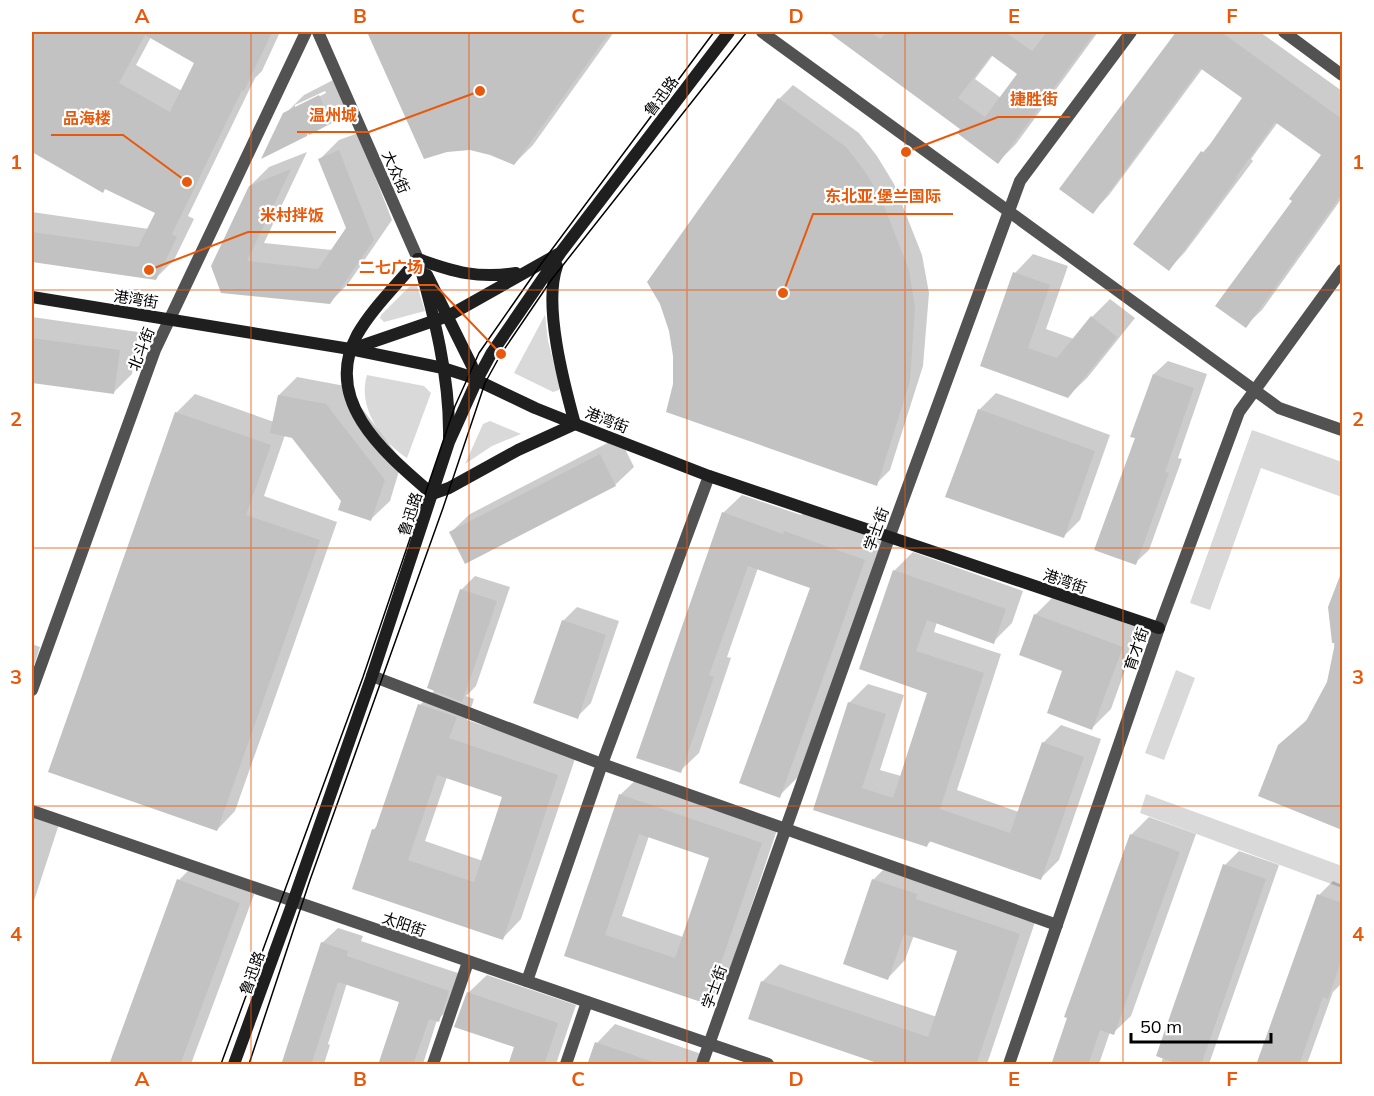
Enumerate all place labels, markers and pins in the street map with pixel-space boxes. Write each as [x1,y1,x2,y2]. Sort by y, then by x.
callout: 捷胜街 [998,83,1070,117]
callout: 温州城 [297,98,369,132]
callout: 品海楼 [51,101,123,135]
callout: 东北亚·堡兰国际 [813,180,953,214]
callout: 米村拌饭 [248,198,336,232]
callout: 二七广场 [347,251,435,285]

